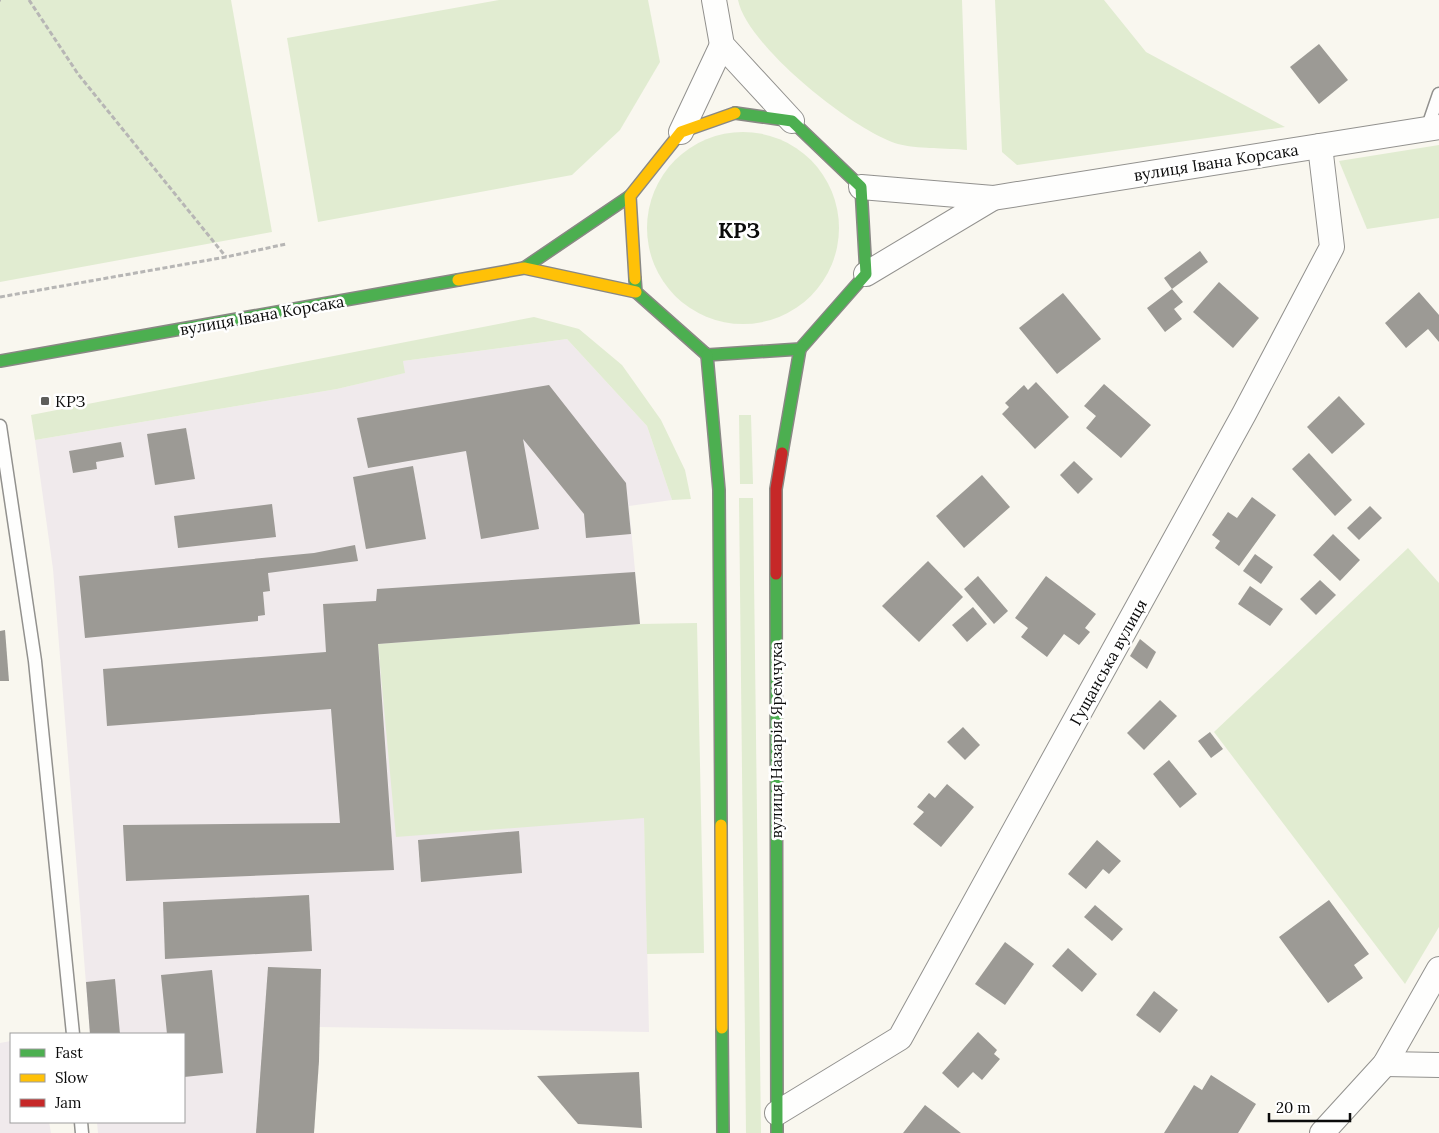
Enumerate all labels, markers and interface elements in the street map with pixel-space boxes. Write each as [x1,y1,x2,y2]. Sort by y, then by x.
street label: вулиця Івана Корсака [1132,139,1300,185]
district label: КРЗ [718,217,760,244]
street label: вулиця Івана Корсака [178,291,346,339]
place label: КРЗ [55,391,86,411]
marker: КРЗ [39,395,51,407]
street label: Гущанська вулиця [1065,595,1151,729]
street label: вулиця Назарія Яремчука [766,641,786,839]
legend [10,1033,185,1123]
text: Fast [55,1043,83,1062]
text: Slow [55,1068,88,1087]
scale bar [1269,1090,1350,1122]
text: Jam [54,1093,82,1112]
text: 20 m [1276,1098,1311,1117]

